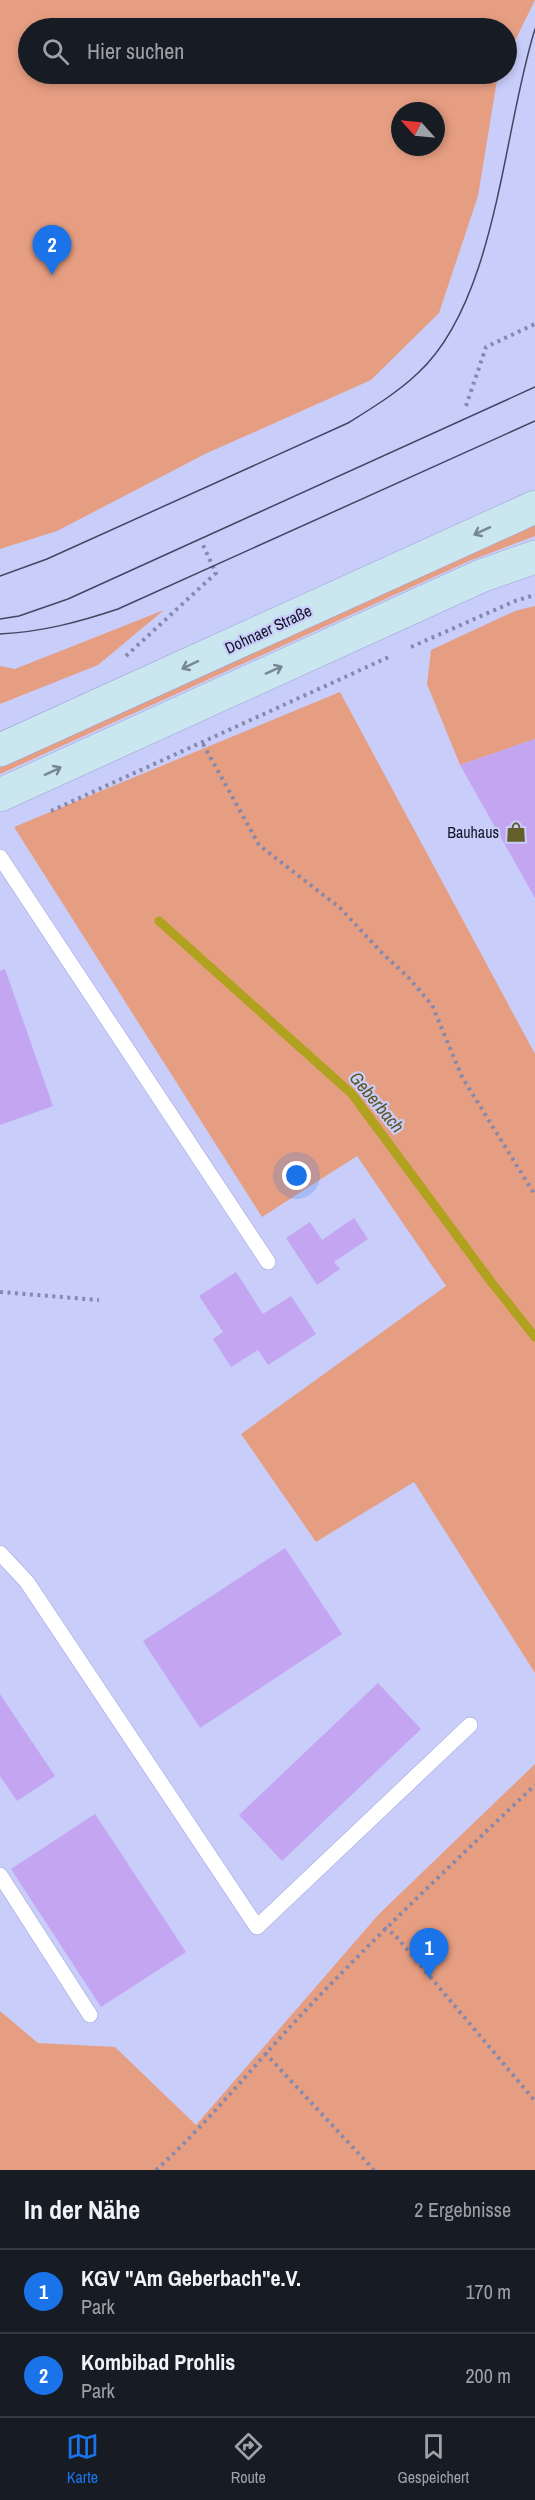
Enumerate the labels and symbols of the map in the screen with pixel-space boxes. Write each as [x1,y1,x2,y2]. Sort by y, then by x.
north arrow [391,102,445,156]
pin: 2 [32,226,72,275]
one-way arrow [473,526,491,537]
street label: Dohnaer Straße [221,599,315,659]
one-way arrow [181,659,199,671]
one-way arrow [264,664,282,675]
one-way arrow [44,765,62,776]
shop icon: Bauhaus [504,820,528,844]
place label: Bauhaus [447,821,499,843]
water label: Geberbach [344,1066,410,1138]
your location [282,1161,311,1190]
pin: 1 [410,1928,448,1978]

